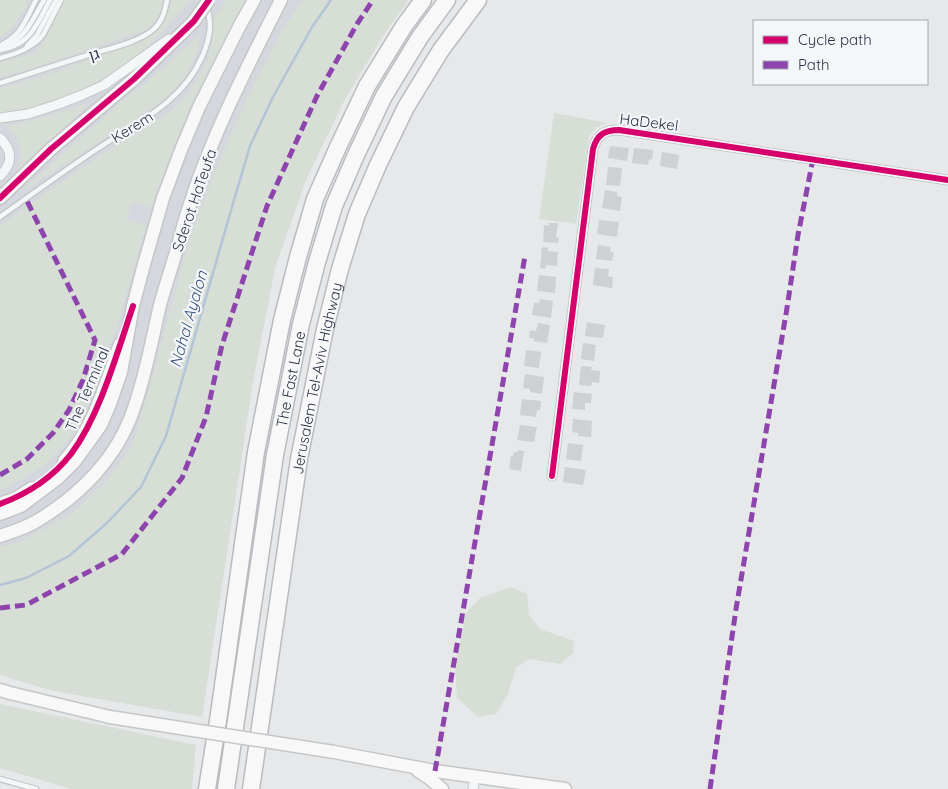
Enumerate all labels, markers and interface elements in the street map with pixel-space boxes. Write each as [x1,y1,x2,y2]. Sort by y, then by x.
legend [753,20,928,85]
text: Cycle path [798,30,872,49]
street label: גן [86,43,102,65]
text: Path [798,55,830,74]
street label: Kerem [108,107,156,147]
street label: HaDekel [619,109,679,135]
street label: Sderot HaTeufa [168,146,220,254]
water label: Nahal Ayalon [165,268,212,370]
street label: Jerusalem Tel-Aviv Highway [287,280,346,476]
street label: The Fast Lane [271,329,309,429]
street label: The Terminal [61,344,113,434]

